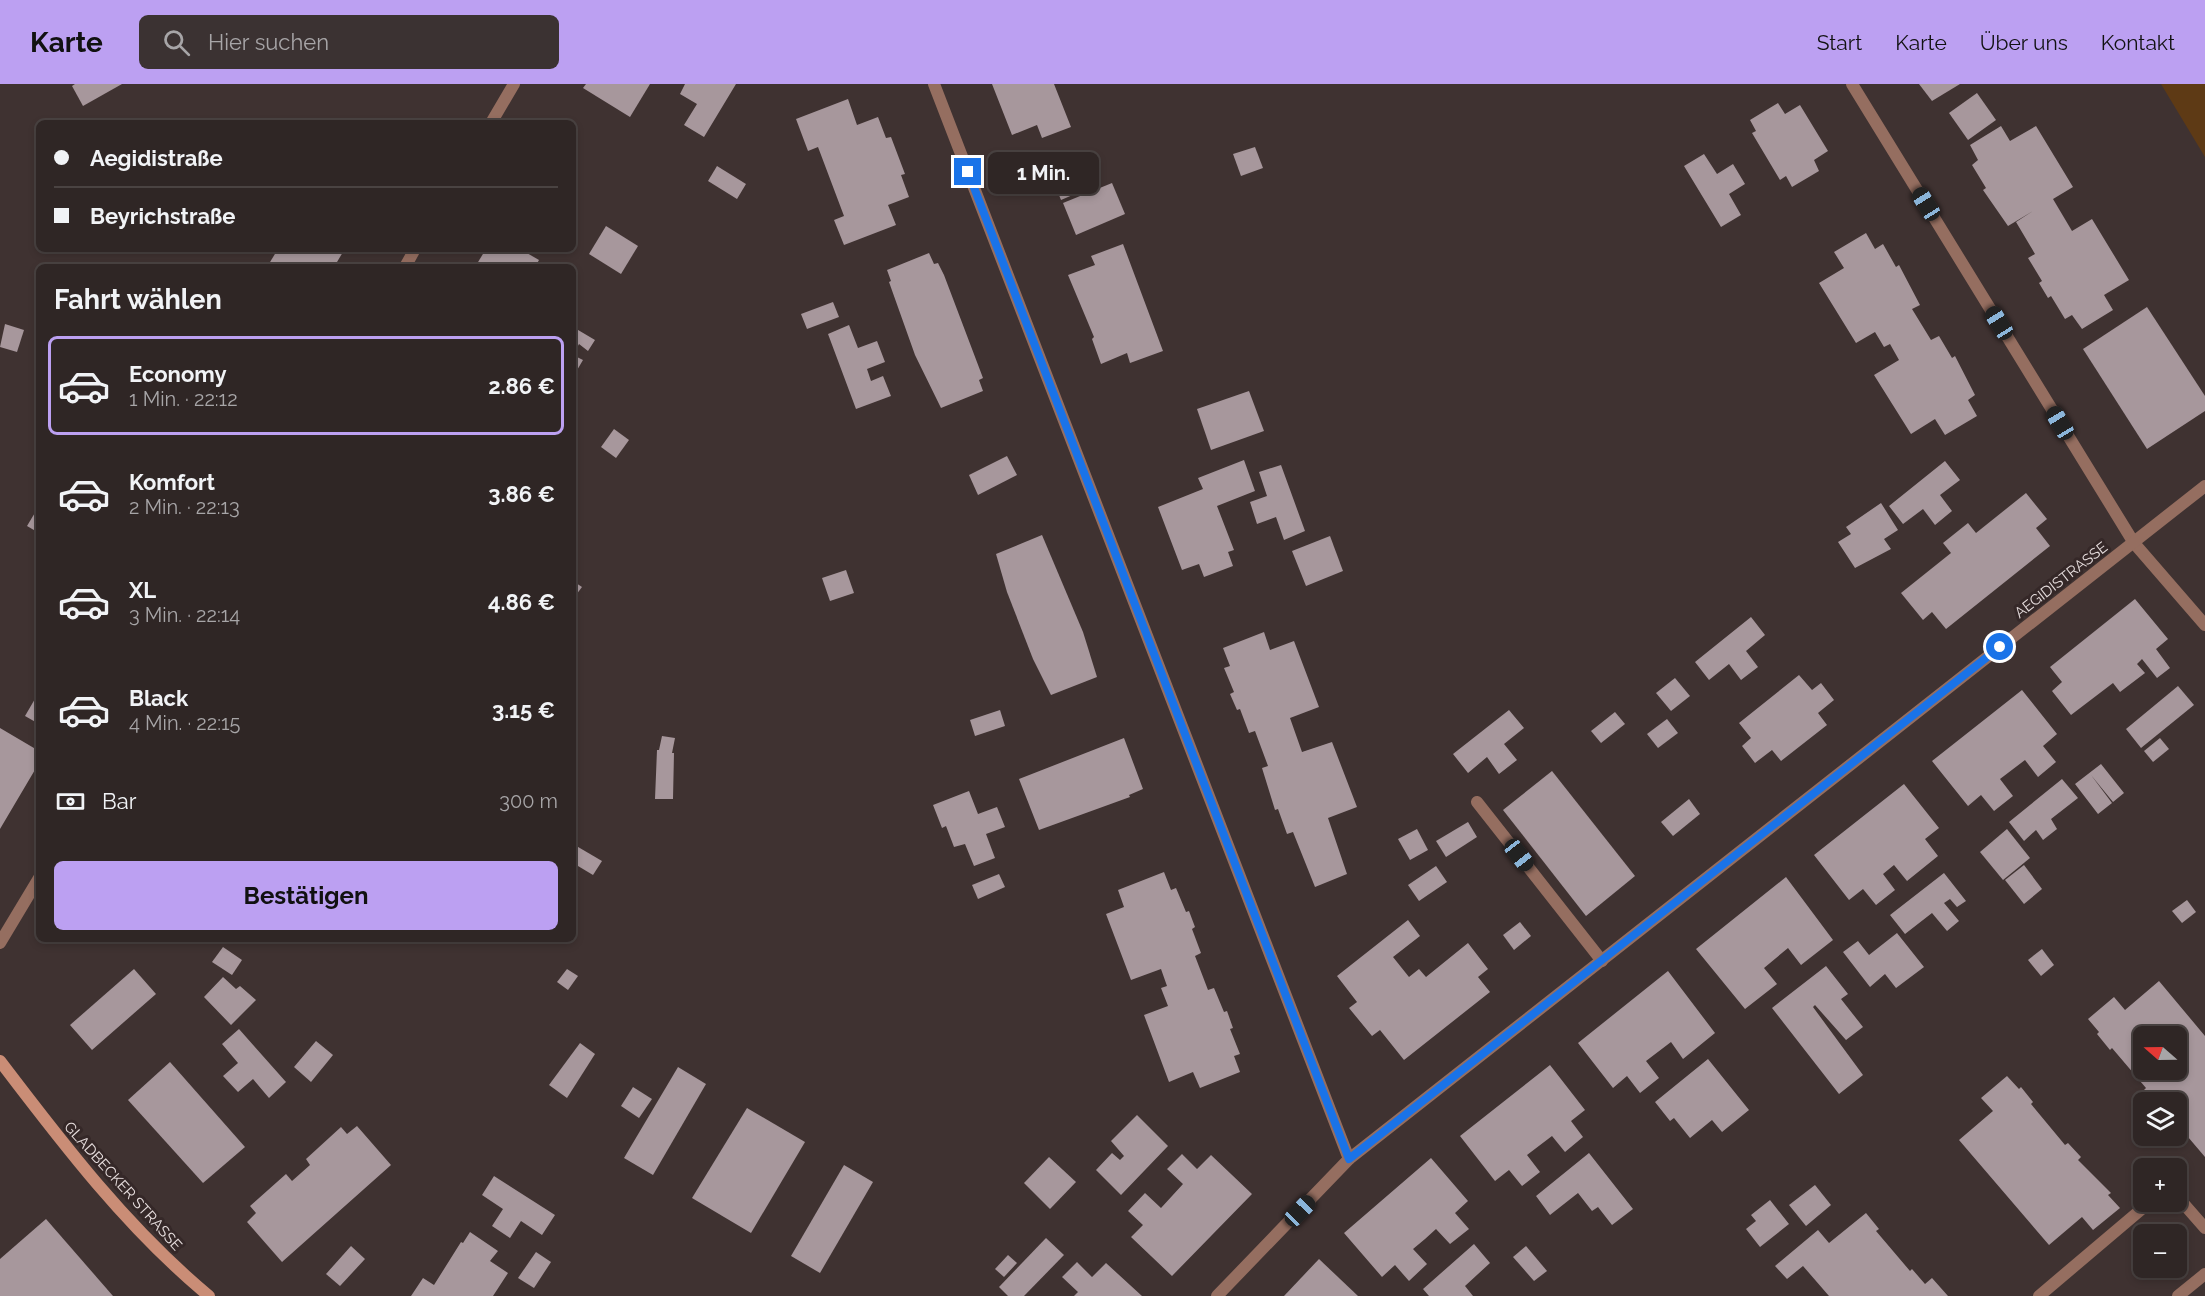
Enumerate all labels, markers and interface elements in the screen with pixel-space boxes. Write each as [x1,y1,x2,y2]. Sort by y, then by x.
search box [139,15,559,69]
text: Karte [30,26,103,59]
icon: search [160,26,193,59]
text: Hier suchen [208,29,329,55]
text: Start [1817,30,1862,55]
text: Karte [1895,30,1947,55]
text: Über uns [1980,30,2068,55]
text: Kontakt [2101,30,2175,55]
text: Aegidistraße [90,145,223,171]
callout: 1 Min. [989,151,1100,193]
route end [954,158,981,185]
text: 1 Min. [1017,161,1070,185]
car [1909,184,1943,224]
text: Beyrichstraße [90,203,235,229]
text: Fahrt wählen [54,284,222,315]
car [1982,303,2016,343]
icon: car [57,359,111,413]
text: Economy [129,361,227,387]
text: 2.86 € [488,373,555,399]
text: 1 Min. · 22:12 [129,387,238,411]
car [2043,403,2077,443]
icon: car [57,467,111,521]
text: Komfort [129,469,215,495]
text: 3.86 € [488,481,555,507]
text: 2 Min. · 22:13 [129,495,240,519]
street label: AEGIDISTRASSE [2011,538,2111,622]
icon: car [57,575,111,629]
text: XL [129,577,156,603]
text: 4.86 € [488,589,555,615]
text: 3 Min. · 22:14 [129,603,240,627]
route start [1986,633,2013,660]
icon: car [57,683,111,737]
text: Black [129,685,188,711]
text: 3.15 € [492,697,555,723]
text: 4 Min. · 22:15 [129,711,240,735]
icon: cash [54,785,87,818]
text: Bar [102,788,136,814]
text: 300 m [499,789,558,813]
car [1501,835,1537,875]
button: Bestätigen [54,861,558,930]
north arrow [2133,1026,2187,1080]
map controls [2133,1026,2187,1278]
button: layers [2133,1092,2187,1146]
street label: GLADBECKER STRASSE [60,1118,186,1254]
button: + [2133,1158,2187,1212]
car [1281,1192,1319,1230]
button: − [2133,1224,2187,1278]

